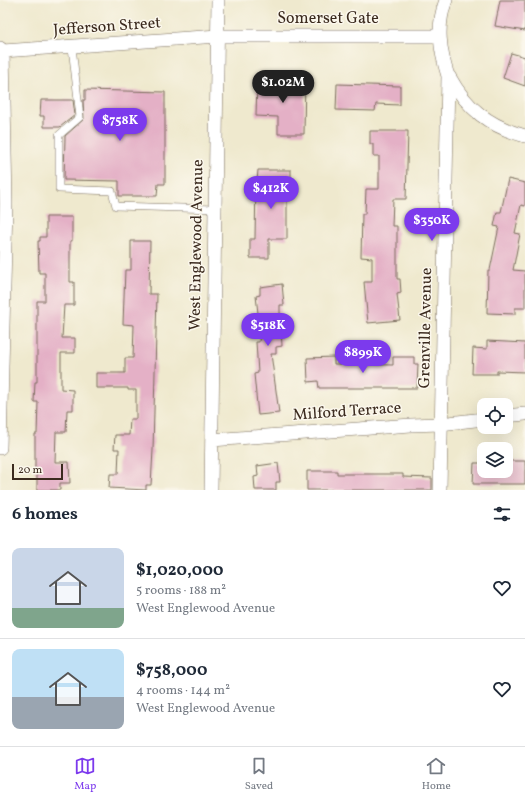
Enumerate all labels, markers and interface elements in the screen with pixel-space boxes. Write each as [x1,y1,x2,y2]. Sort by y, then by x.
street label: Somerset Gate [277,8,379,30]
street label: Jefferson Street [52,12,162,42]
pin: $1.02M [250,70,316,104]
text: $1.02M [261,74,305,92]
pin: $758K [92,108,148,142]
text: $758K [102,112,138,130]
street label: West Englewood Avenue [185,159,209,331]
pin: $412K [243,176,299,210]
text: $412K [253,180,289,198]
pin: $350K [404,208,460,242]
text: $350K [413,212,451,230]
street label: Grenville Avenue [414,267,438,389]
pin: $518K [240,313,296,347]
text: $518K [250,317,286,335]
pin: $899K [335,340,391,374]
text: $899K [344,344,382,362]
street label: Milford Terrace [292,397,402,427]
map controls [477,398,513,478]
button: locate [477,398,513,434]
button: layers [477,442,513,478]
scale bar [12,462,63,481]
text: 20 m [18,463,42,478]
text: 6 homes [12,503,78,526]
icon: filters [491,503,513,525]
text: $1,020,000 [136,559,224,582]
icon: home [44,564,92,612]
icon: heart [491,577,513,599]
text: 5 rooms · 188 m² [136,582,226,600]
text: West Englewood Avenue [136,600,275,618]
text: $758,000 [136,659,207,682]
icon: home [44,665,92,713]
icon: heart [491,678,513,700]
text: 4 rooms · 144 m² [136,682,230,700]
text: West Englewood Avenue [136,700,275,718]
tab: Map [74,755,96,794]
tab: Saved [245,755,273,794]
tab: Home [422,755,451,794]

